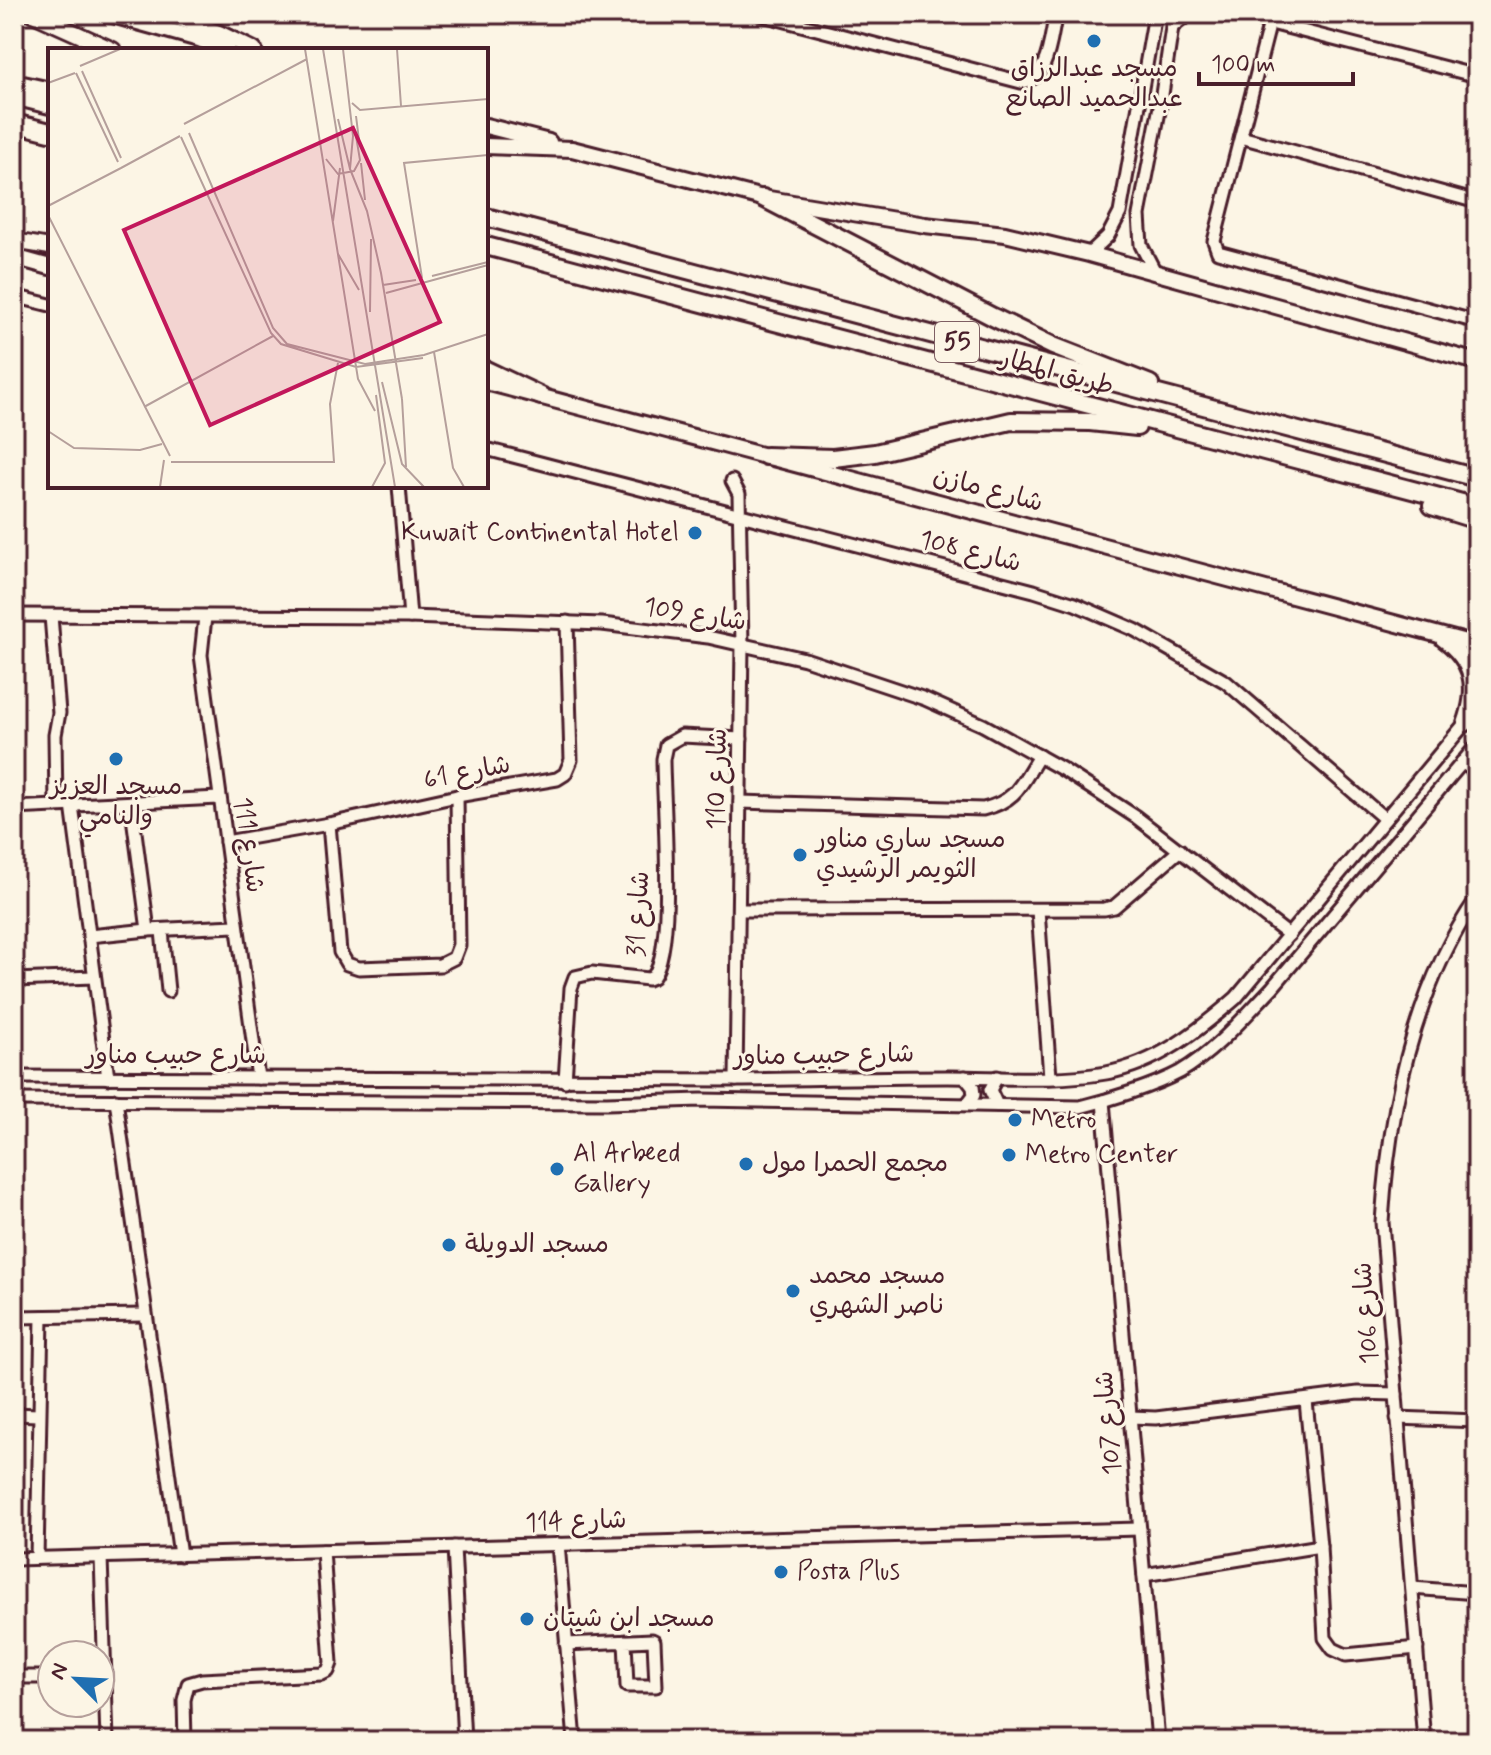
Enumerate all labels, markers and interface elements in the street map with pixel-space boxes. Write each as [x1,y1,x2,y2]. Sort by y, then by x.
marker: مسجد عبدالرزاق عبدالحميد الصانع [1085,32,1103,50]
scale bar [1199,36,1353,86]
inset map [48,48,488,488]
text: 100 m [1211,50,1275,81]
place label: مسجد عبدالرزاق عبدالحميد الصانع [1005,52,1183,116]
road number: 55 [935,322,979,362]
street label: طريق المطار [995,341,1117,404]
street label: شارع مازن [929,459,1047,521]
place label: Kuwait Continental Hotel [401,516,679,550]
street label: شارع 108 [916,523,1024,581]
marker: Kuwait Continental Hotel [686,524,704,542]
street label: شارع 109 [641,590,749,640]
street label: شارع 110 [700,728,736,830]
street label: شارع 61 [421,748,513,798]
marker: مسجد العزيز والنامي [107,750,125,768]
place label: مسجد العزيز والنامي [48,770,182,838]
street label: شارع 111 [224,795,272,895]
place label: مسجد ساري مناور الثويمر الرشيدي [814,823,1006,887]
marker: مسجد ساري مناور الثويمر الرشيدي [791,846,809,864]
street label: شارع 31 [620,870,658,958]
street label: شارع حبيب مناور [731,1037,915,1075]
street label: شارع حبيب مناور [84,1039,266,1073]
place label: Metro [1031,1103,1097,1137]
marker: Metro [1006,1111,1024,1129]
place label: Al Arbeed Gallery [573,1137,680,1201]
place label: Metro Center [1025,1138,1178,1172]
marker: Metro Center [1000,1146,1018,1164]
place label: مجمع الحمرا مول [762,1147,948,1181]
marker: مجمع الحمرا مول [737,1155,755,1173]
marker: Al Arbeed Gallery [548,1160,566,1178]
place label: مسجد الدويلة [465,1228,609,1262]
marker: مسجد الدويلة [440,1236,458,1254]
place label: مسجد محمد ناصر الشهري [809,1259,946,1323]
street label: شارع 106 [1346,1261,1388,1365]
marker: مسجد محمد ناصر الشهري [784,1282,802,1300]
street label: شارع 107 [1088,1370,1130,1476]
street label: شارع 114 [525,1503,627,1541]
place label: Posta Plus [797,1555,900,1589]
marker: Posta Plus [772,1563,790,1581]
place label: مسجد ابن شيتان [543,1602,715,1636]
marker: مسجد ابن شيتان [518,1610,536,1628]
north arrow [36,1639,116,1719]
text: N [44,1659,75,1684]

